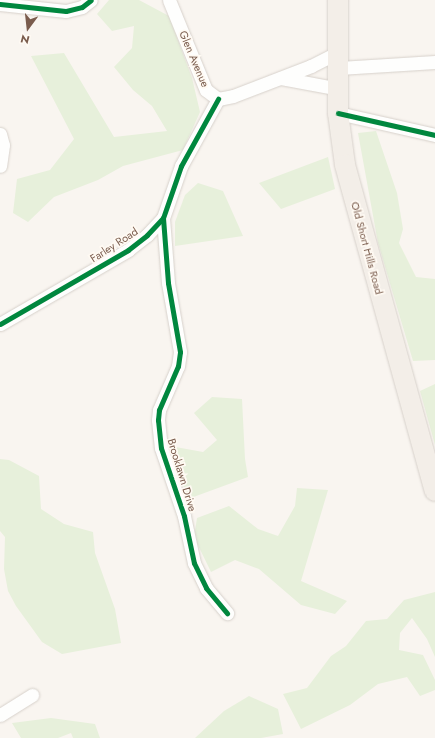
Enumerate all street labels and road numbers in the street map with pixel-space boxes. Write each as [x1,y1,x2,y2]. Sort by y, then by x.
street label: Glen Avenue [176,29,212,89]
street label: Old Short Hills Road [348,200,386,296]
street label: Farley Road [88,225,140,265]
street label: Brooklawn Drive [165,437,199,513]

